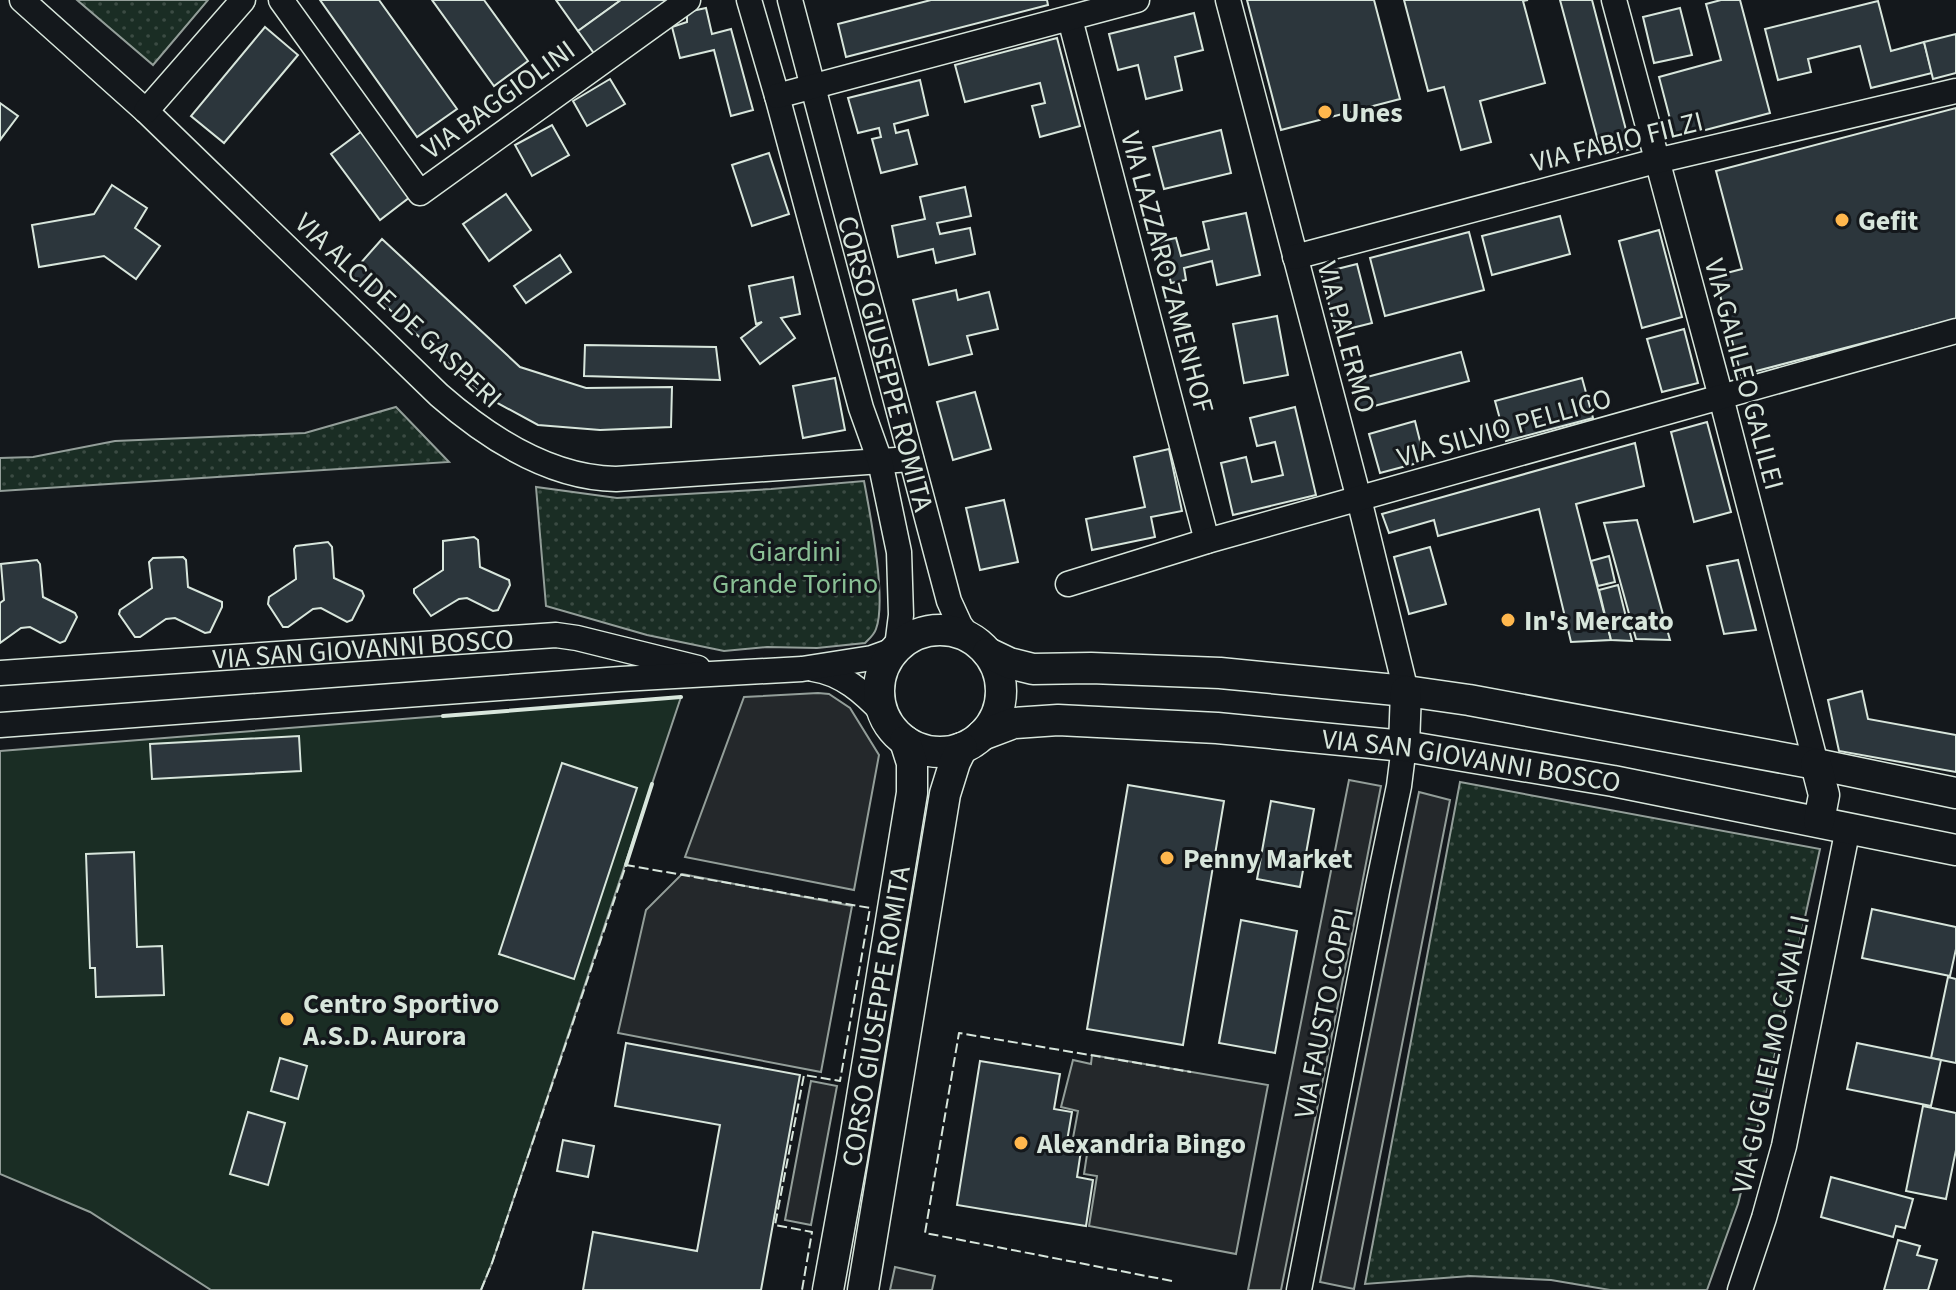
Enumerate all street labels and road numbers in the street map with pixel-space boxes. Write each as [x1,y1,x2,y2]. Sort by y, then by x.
street label: VIA BAGGIOLINI [414,30,584,169]
street label: VIA FABIO FILZI [1527,101,1707,183]
street label: VIA LAZZARO ZAMENHOF [1110,127,1224,418]
street label: VIA ALCIDE DE GASPERI [286,204,511,418]
street label: CORSO GIUSEPPE ROMITA [827,212,944,517]
street label: VIA GALILEO GALILEI [1694,254,1794,494]
street label: VIA PALERMO [1307,257,1385,418]
street label: VIA SILVIO PELLICO [1392,378,1616,478]
street label: VIA SAN GIOVANNI BOSCO [211,619,515,679]
street label: VIA SAN GIOVANNI BOSCO [1320,719,1624,803]
street label: CORSO GIUSEPPE ROMITA [832,862,921,1170]
street label: VIA FAUSTO COPPI [1284,904,1364,1122]
street label: VIA GUGLIELMO CAVALLI [1722,911,1820,1197]

